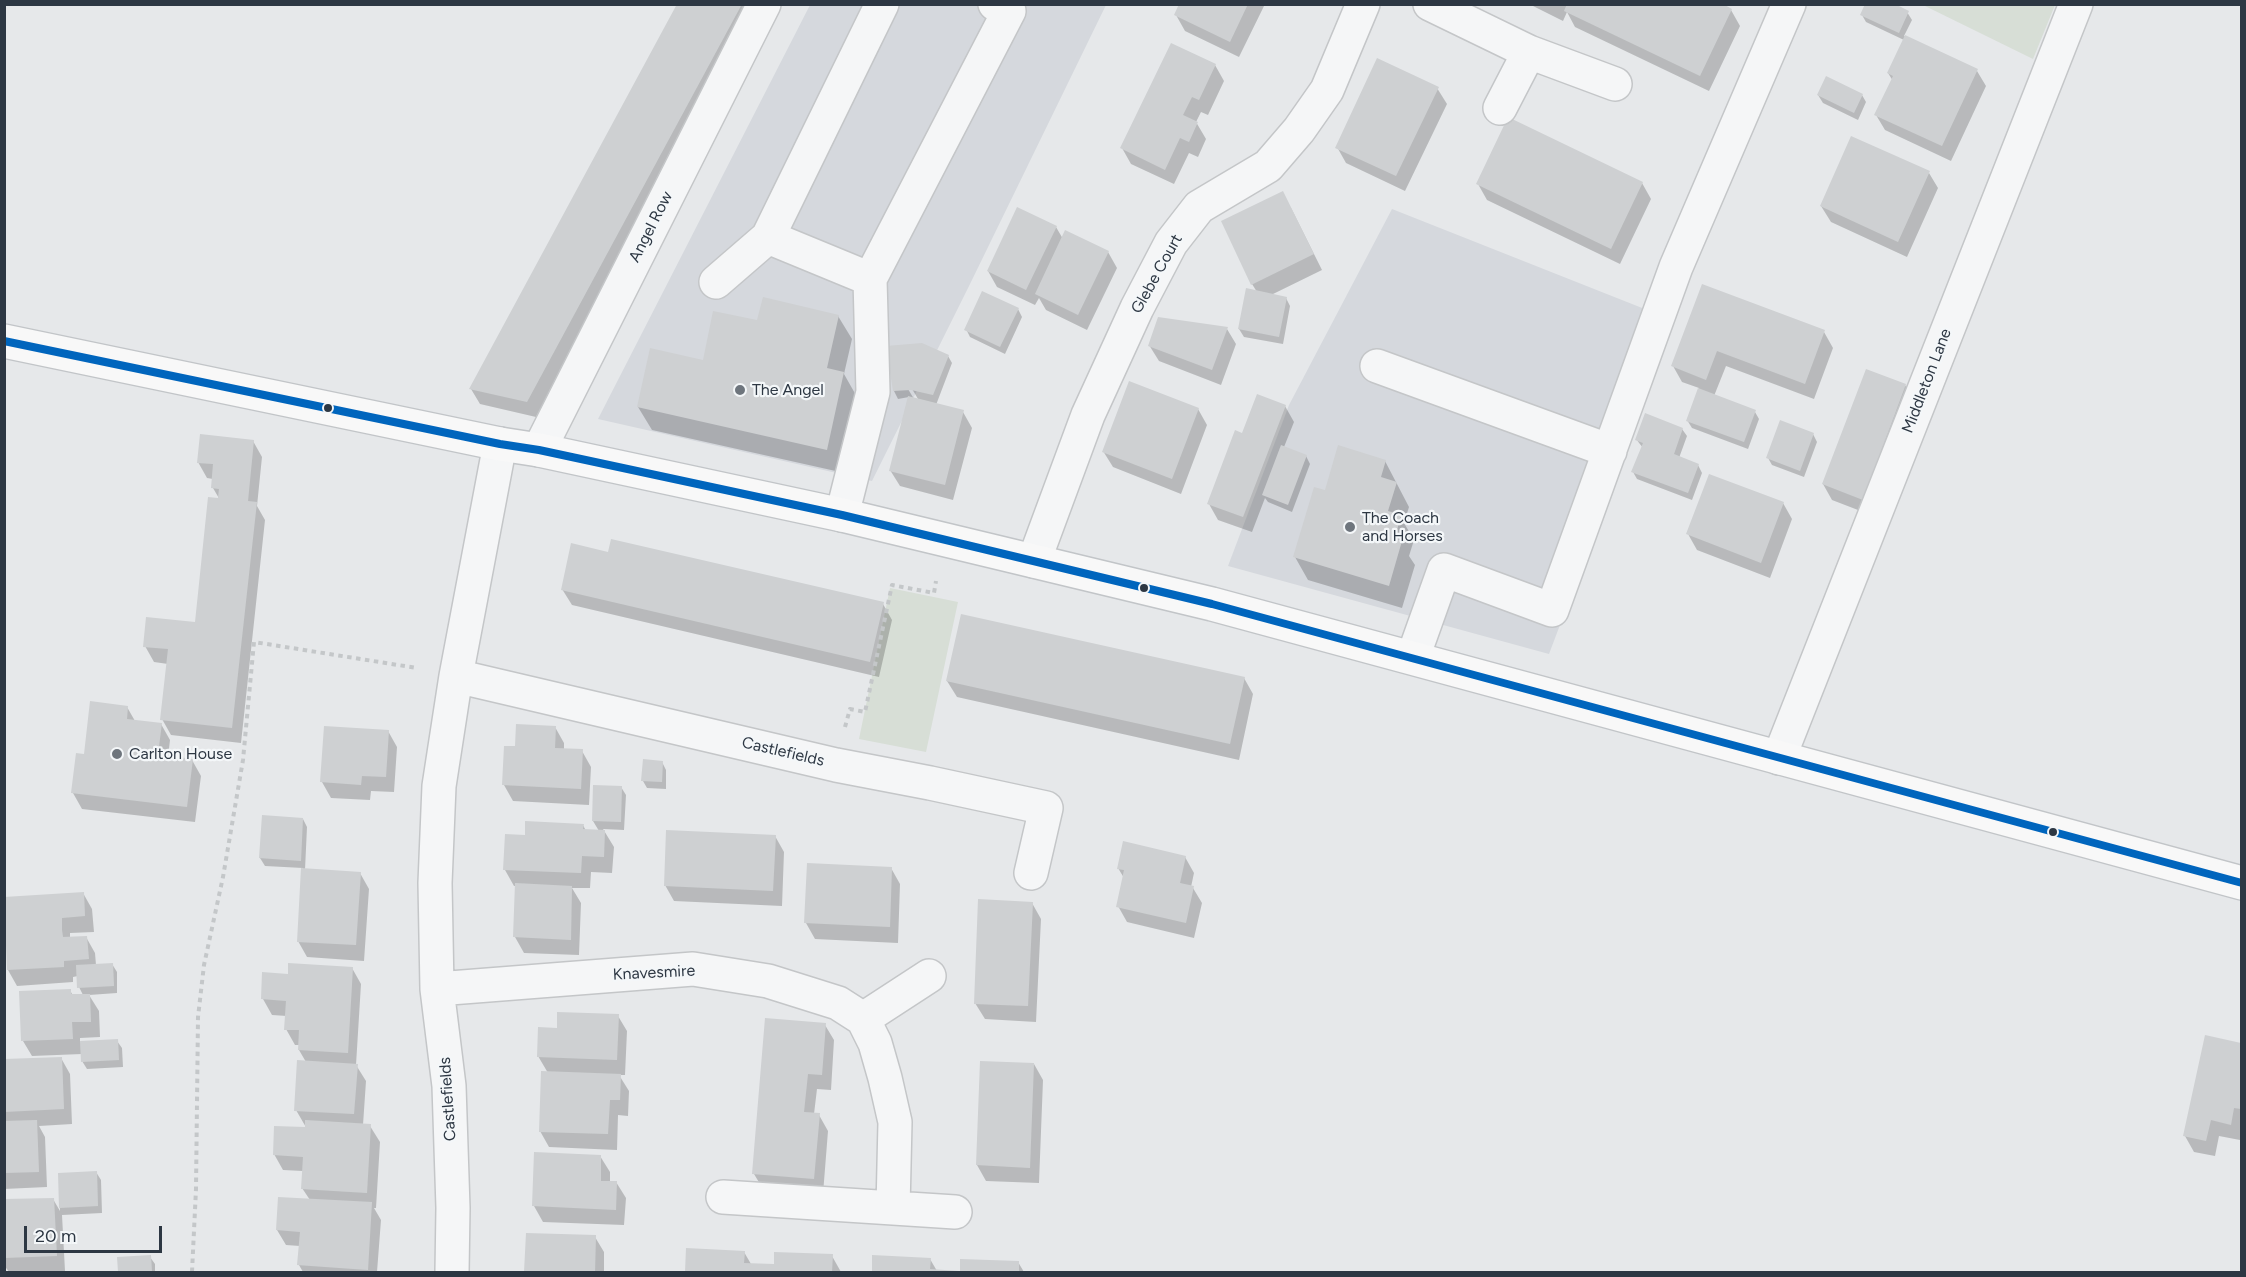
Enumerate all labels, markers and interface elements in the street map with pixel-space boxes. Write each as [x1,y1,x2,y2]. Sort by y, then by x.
street label: Angel Row [625,188,677,266]
street label: Glebe Court [1127,231,1187,317]
street label: Middleton Lane [1898,326,1956,436]
place label: The Angel [752,380,824,400]
marker: The Angel [733,383,747,397]
unlabelled marker [322,402,334,414]
place label: The Coach and Horses [1362,508,1443,546]
marker: The Coach and Horses [1343,520,1357,534]
unlabelled marker [1138,582,1150,594]
street label: Castlefields [740,733,826,771]
place label: Carlton House [129,744,232,764]
marker: Carlton House [110,747,124,761]
unlabelled marker [2047,826,2059,838]
street label: Knavesmire [612,961,696,985]
street label: Castlefields [435,1056,461,1142]
scale bar [27,1214,165,1252]
text: 20 m [35,1225,76,1247]

